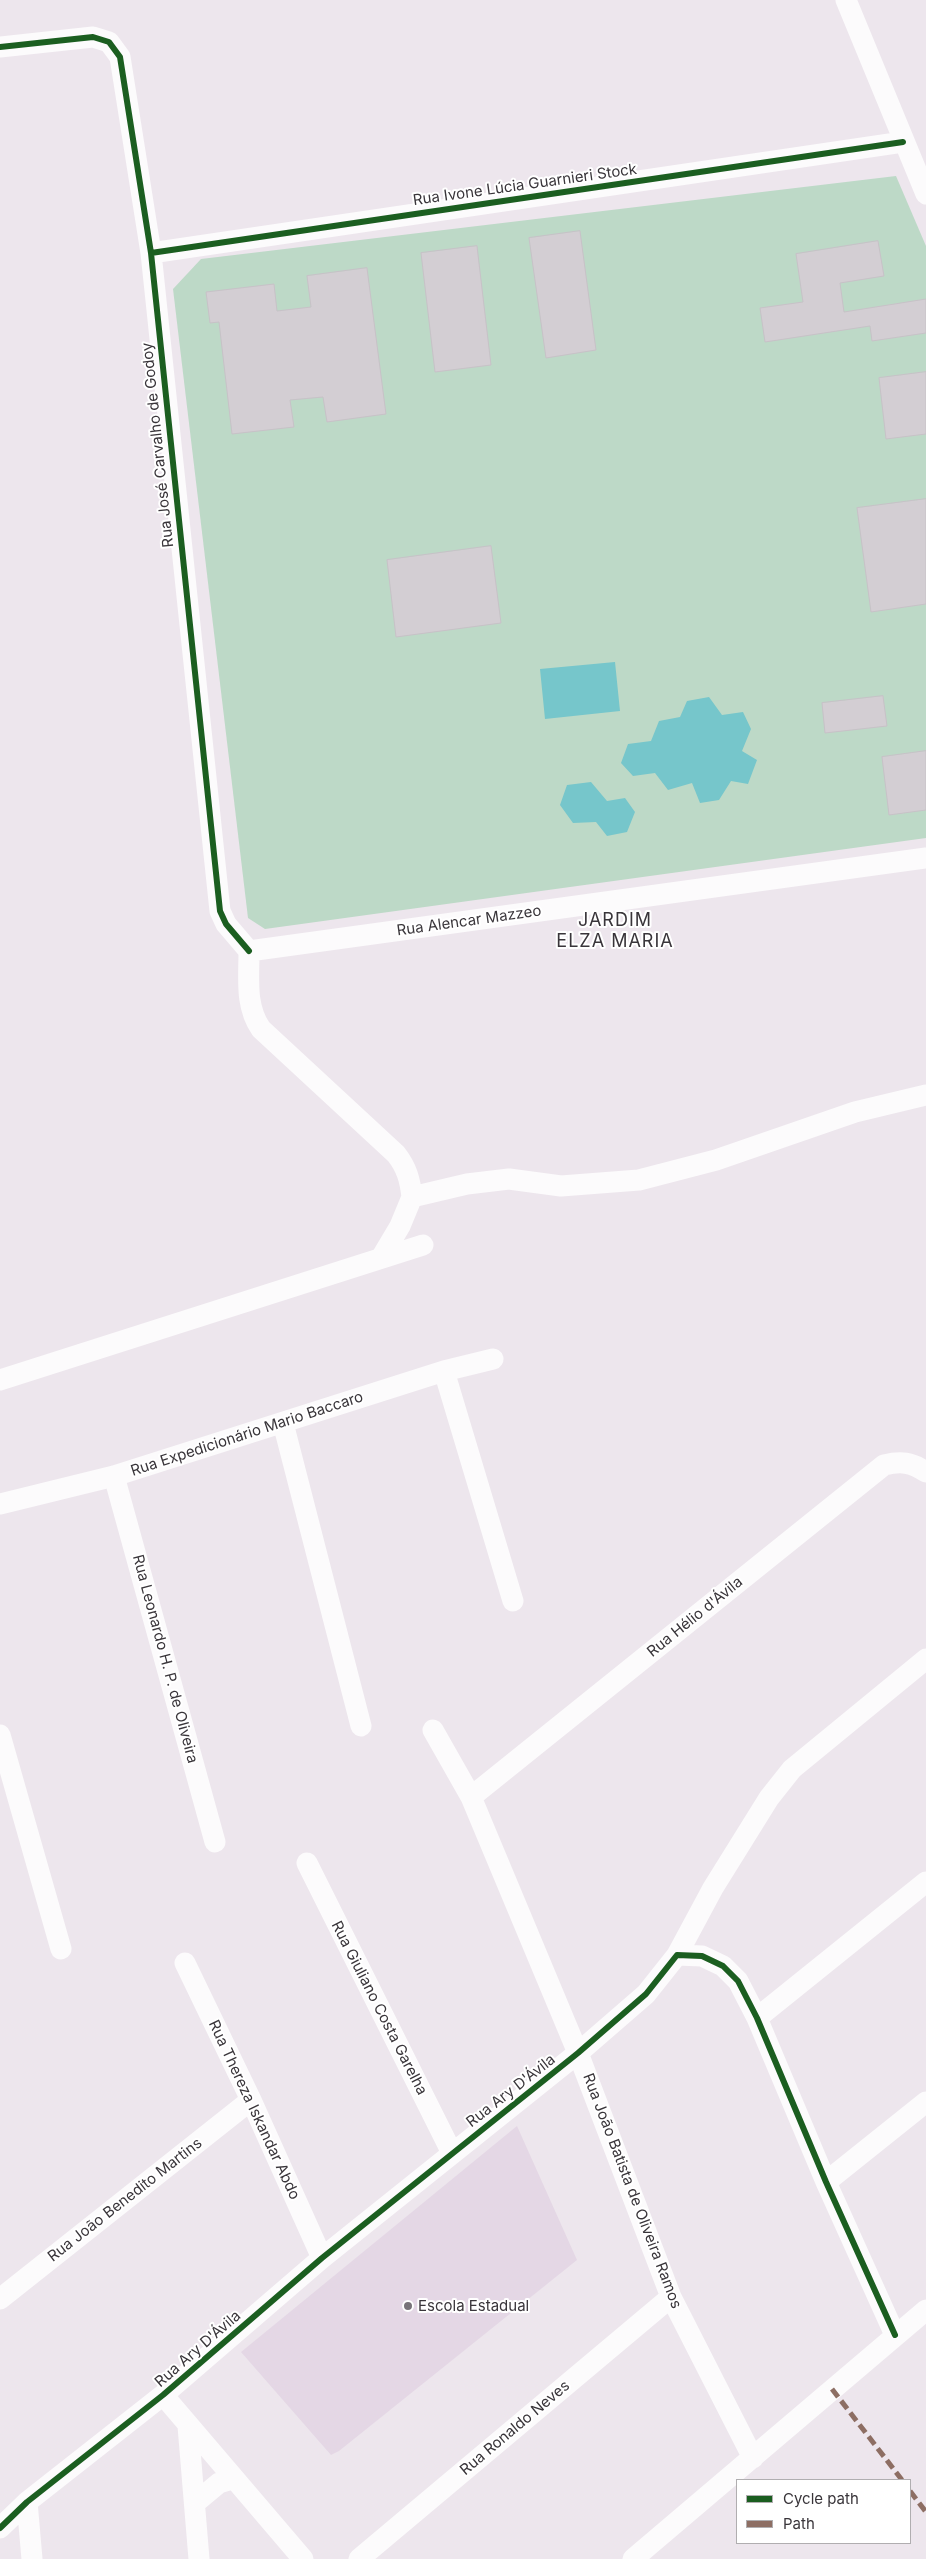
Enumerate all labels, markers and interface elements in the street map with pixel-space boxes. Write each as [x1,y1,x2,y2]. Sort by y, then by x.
street label: Rua Ivone Lúcia Guarnieri Stock [412,160,638,210]
street label: Rua José Carvalho de Godoy [138,342,178,548]
street label: Rua Alencar Mazzeo [396,902,542,940]
district label: JARDIM ELZA MARIA [555,910,675,952]
street label: Rua Expedicionário Mario Baccaro [128,1388,366,1480]
street label: Rua Leonardo H. P. de Oliveira [128,1553,202,1765]
street label: Rua Hélio d'Ávila [644,1573,746,1661]
street label: Rua Giuliano Costa Garelha [327,1918,431,2098]
street label: Rua Thereza Iskandar Abdo [204,2017,304,2203]
street label: Rua Ary D'Ávila [463,2051,559,2131]
street label: Rua João Batista de Oliveira Ramos [579,2071,685,2311]
street label: Rua João Benedito Martins [44,2134,206,2266]
place label: Escola Estadual [418,2297,529,2315]
marker: Escola Estadual [402,2300,414,2312]
street label: Rua Ary D'Ávila [151,2307,245,2391]
street label: Rua Ronaldo Neves [457,2377,573,2479]
legend [736,2479,911,2544]
text: Cycle path [783,2489,859,2508]
text: Path [783,2514,815,2533]

